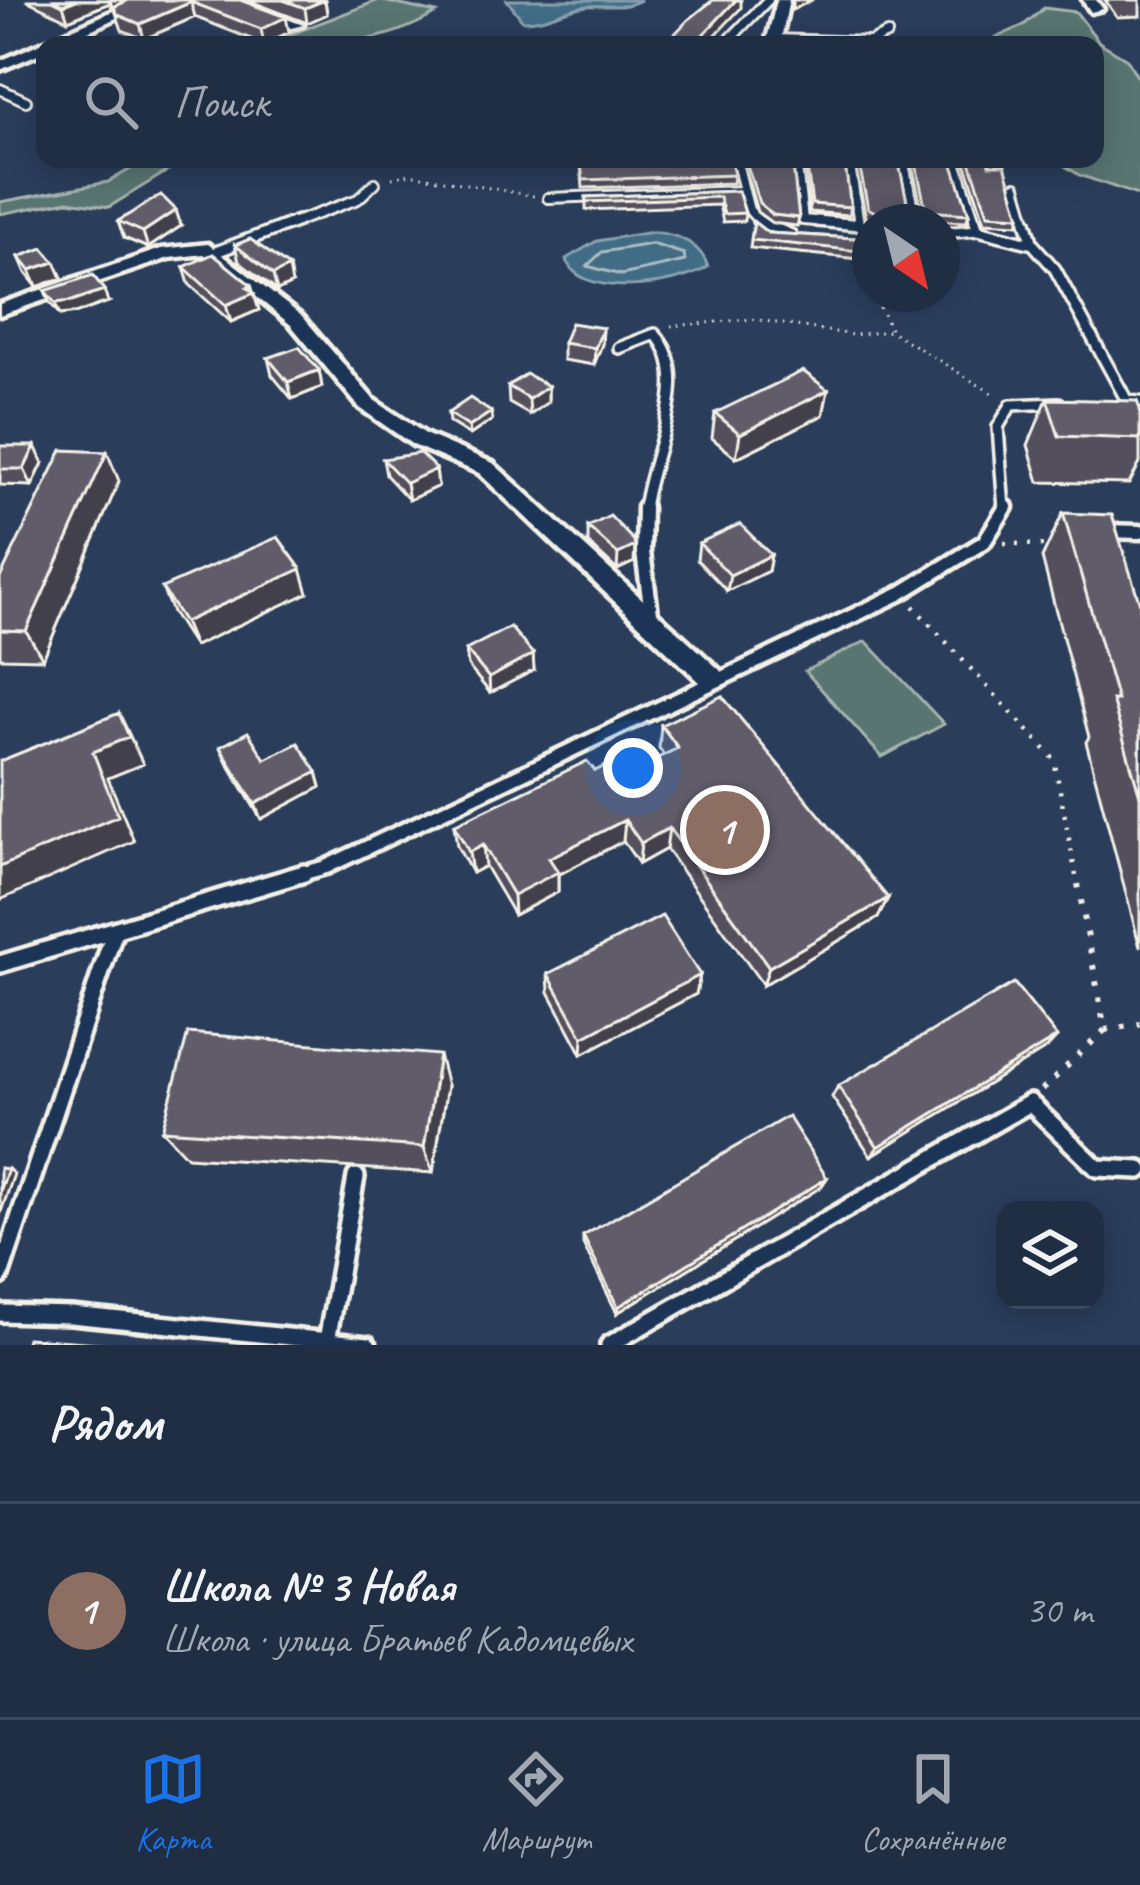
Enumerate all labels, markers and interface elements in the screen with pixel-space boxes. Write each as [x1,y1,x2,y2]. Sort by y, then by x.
search box [36,36,1104,168]
icon: search [78,69,144,135]
text: Поиск [174,74,269,131]
north arrow [852,204,960,312]
your location [603,738,663,798]
pin: 1 [686,785,764,875]
map controls [996,1201,1104,1309]
button: layers [996,1201,1104,1309]
text: Рядом [48,1391,162,1455]
text: Школа № 3 Новая [162,1558,455,1615]
text: 1 [78,1586,96,1635]
text: 30 m [1026,1586,1092,1635]
text: Школа · улица Братьев Кадомцевых [162,1615,632,1664]
tab: Карта [135,1746,211,1860]
tab: Маршрут [482,1746,591,1860]
tab: Сохранённые [861,1746,1005,1860]

